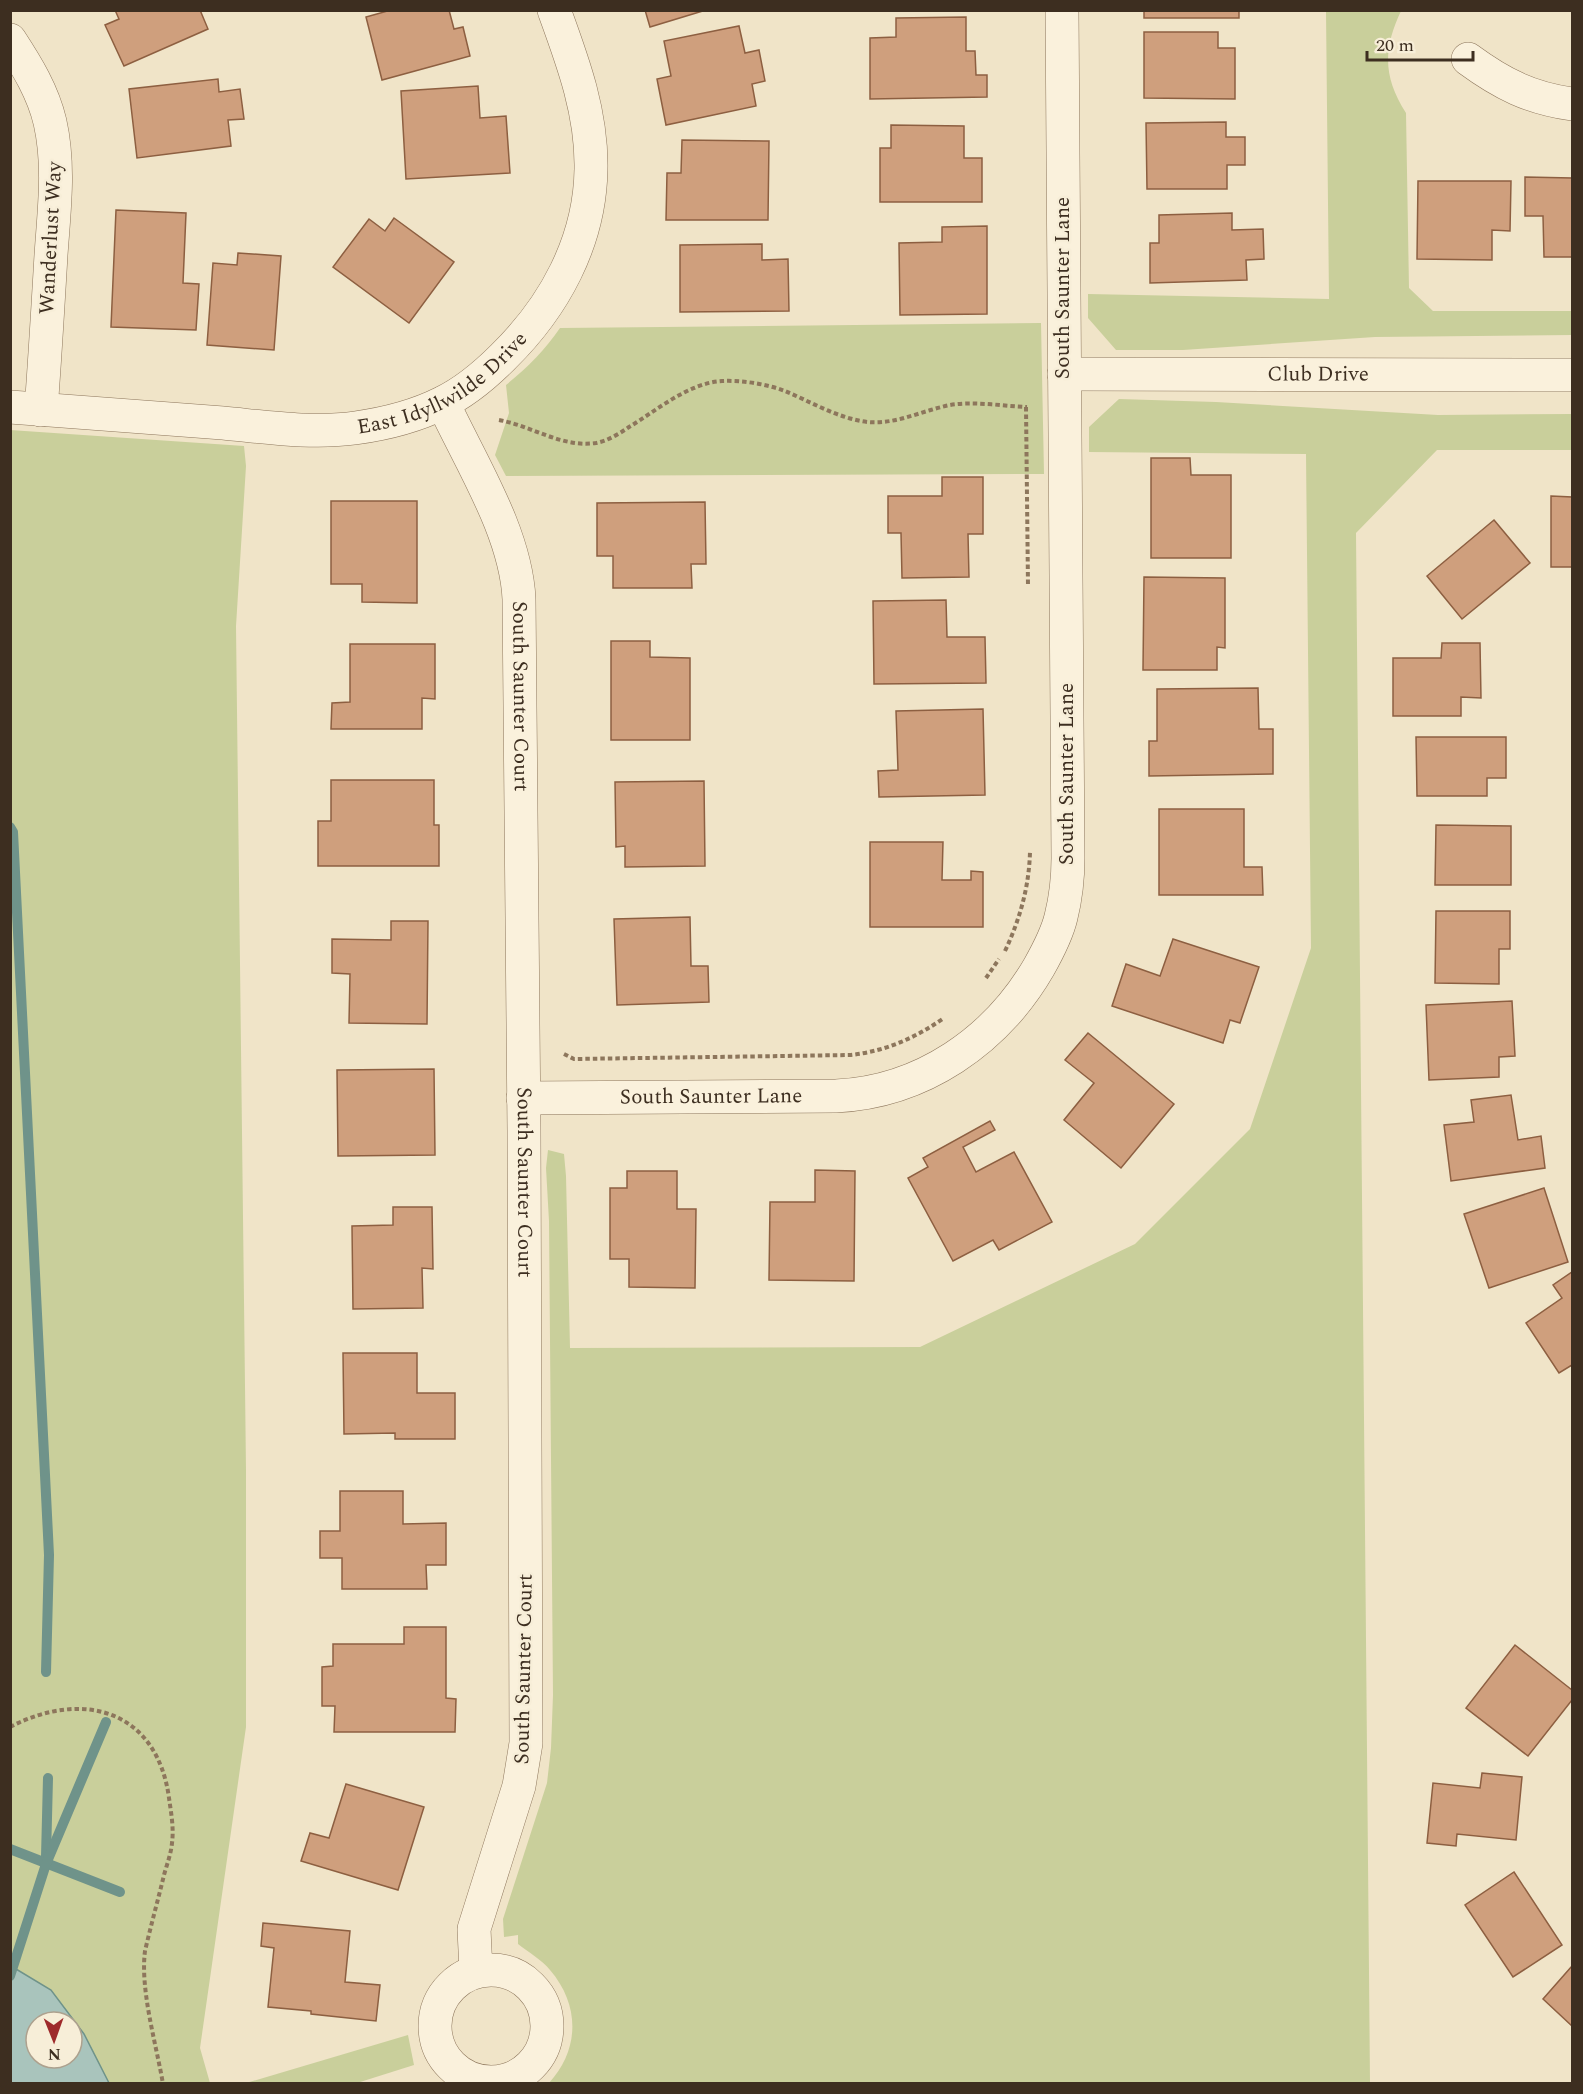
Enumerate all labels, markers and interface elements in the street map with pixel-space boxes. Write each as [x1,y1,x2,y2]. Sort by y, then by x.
scale bar [1367,24,1474,62]
text: 20 m [1376,32,1414,59]
street label: Wanderlust Way [31,160,71,315]
street label: South Saunter Lane [1047,197,1079,379]
street label: East Idyllwilde Drive [355,325,535,444]
street label: Club Drive [1267,358,1369,391]
street label: South Saunter Court [503,601,537,792]
street label: South Saunter Lane [1051,683,1083,865]
street label: South Saunter Lane [620,1080,802,1113]
street label: South Saunter Court [508,1087,540,1278]
street label: South Saunter Court [506,1573,542,1765]
north arrow [24,2010,84,2070]
text: N [48,2042,61,2066]

